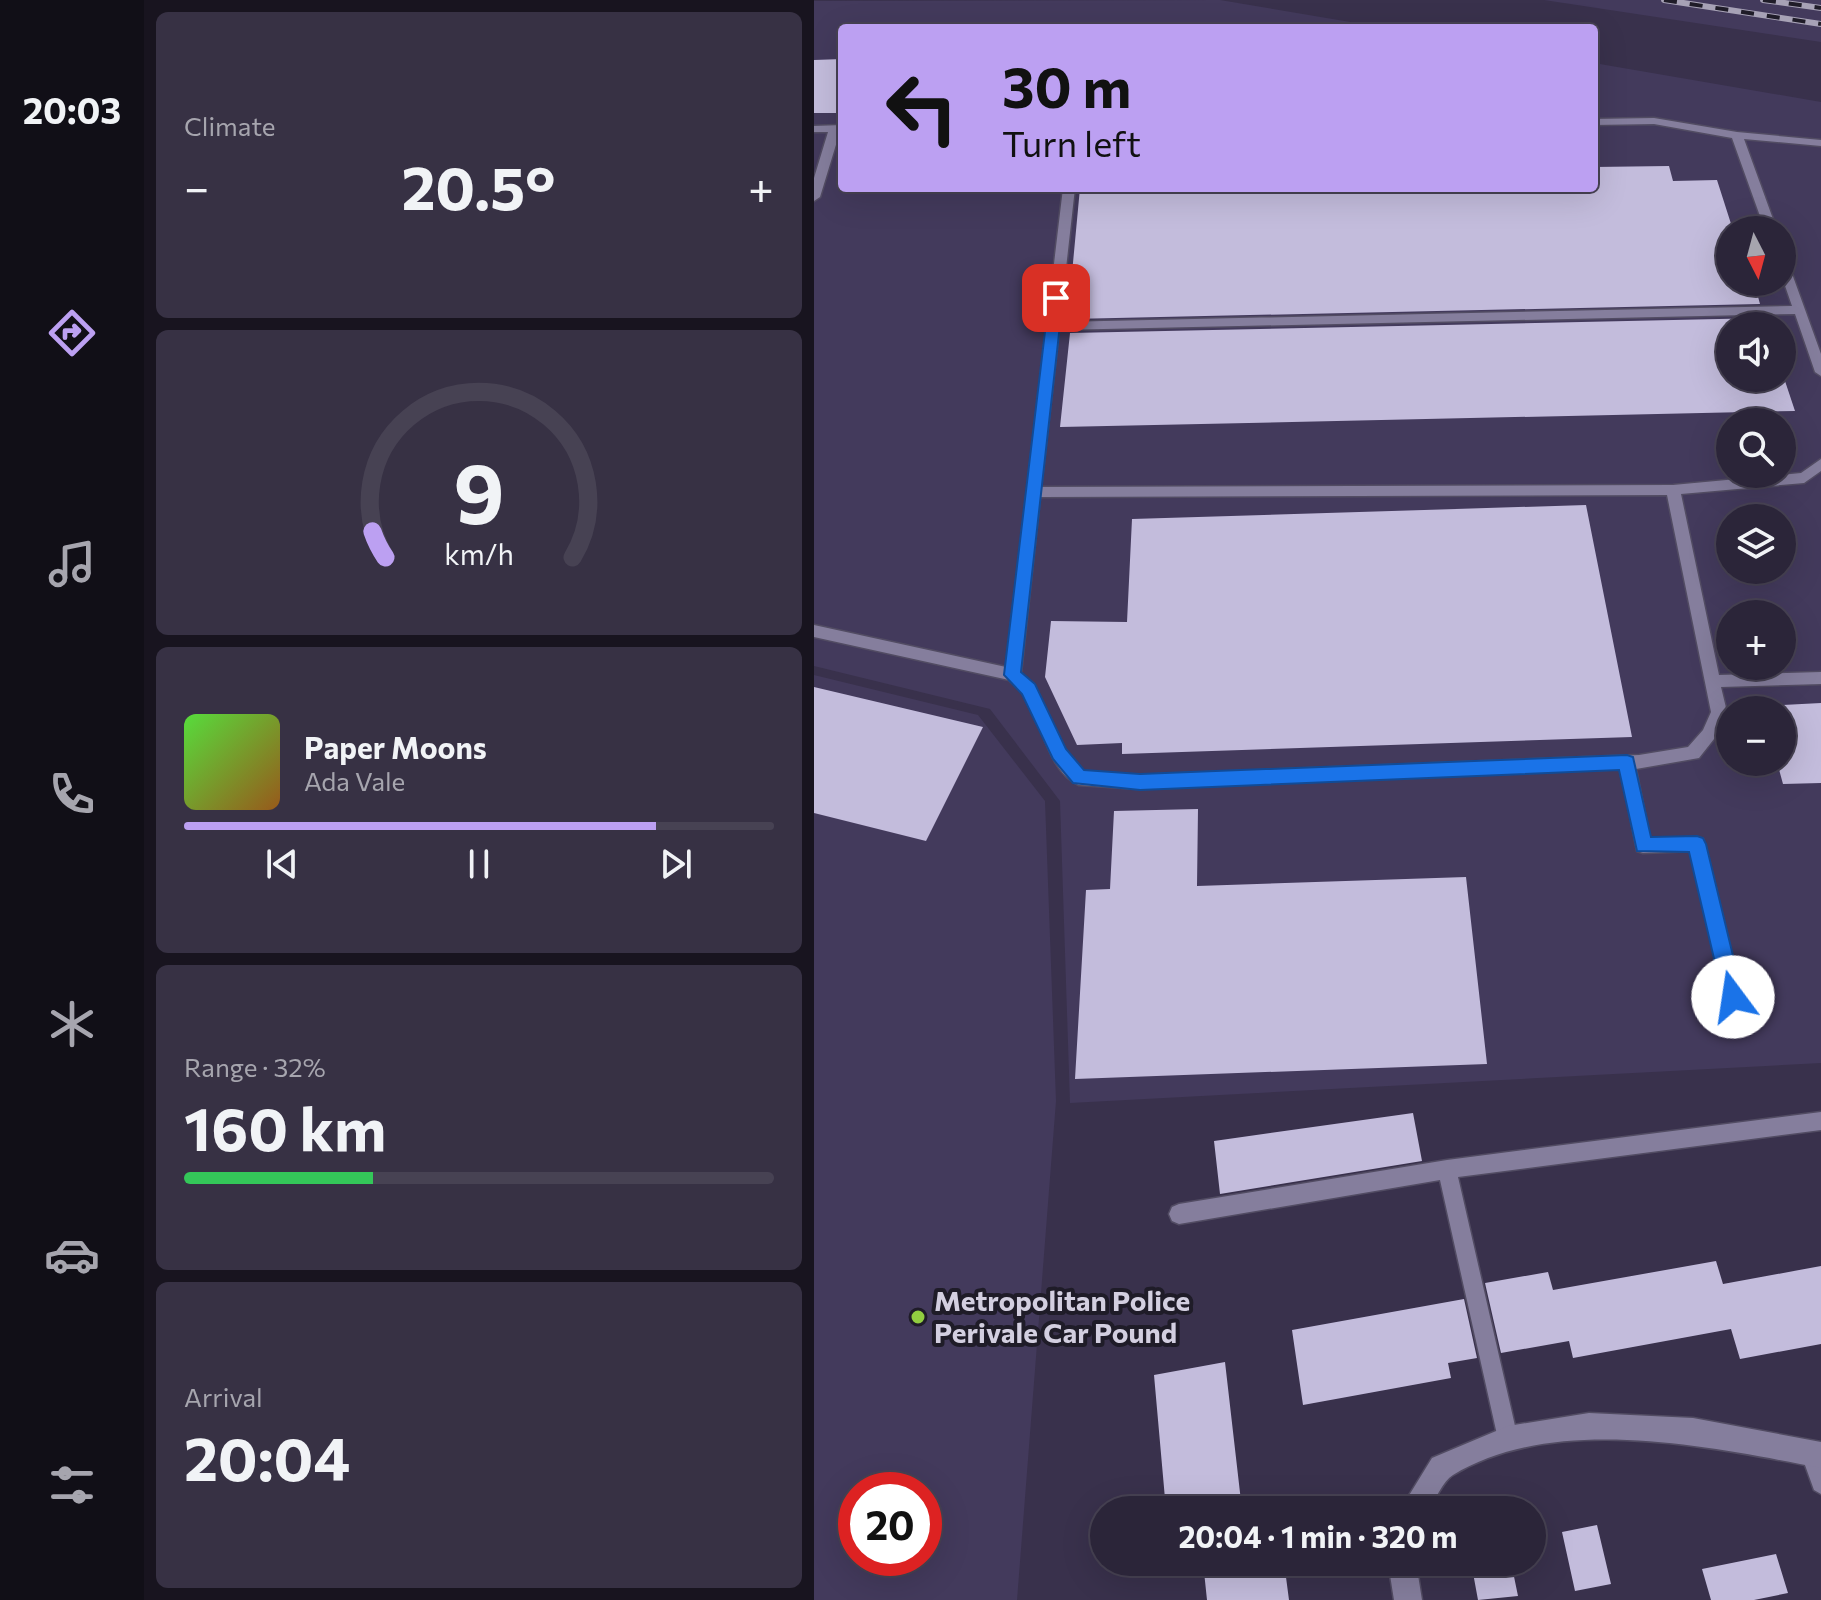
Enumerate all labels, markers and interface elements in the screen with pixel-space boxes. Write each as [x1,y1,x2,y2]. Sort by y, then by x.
text: 30 m [1002,51,1131,120]
icon: left [870,56,974,160]
text: 20:03 [23,87,121,131]
text: Climate [184,110,276,141]
text: Turn left [1002,120,1141,164]
text: 20.5° [402,149,556,222]
text: − [184,159,209,213]
text: + [748,159,774,213]
north arrow [1716,216,1796,296]
map controls [1716,216,1796,776]
pin [1022,264,1090,332]
icon: arrive [1034,276,1078,320]
icon: directions [44,305,100,361]
button: sound [1716,312,1796,392]
button: search [1716,408,1796,488]
text: 9 [453,439,505,541]
button: layers [1716,504,1796,584]
icon: music [44,536,100,592]
text: km/h [444,537,514,572]
button: + [1716,600,1796,680]
button: − [1716,696,1796,776]
text: Paper Moons [304,728,487,765]
text: Ada Vale [304,765,405,796]
icon: phone [44,766,100,822]
icon: previous [260,842,304,886]
icon: pause [457,842,501,886]
icon: next [654,842,698,886]
position arrow [1691,955,1775,1039]
icon: climate [44,996,100,1052]
text: Range · 32% [184,1051,326,1082]
text: 160 km [184,1090,386,1163]
icon: car [44,1227,100,1283]
place label: Metropolitan Police Perivale Car Pound [934,1283,1190,1349]
marker: Metropolitan Police Perivale Car Pound [909,1308,927,1326]
text: Arrival [184,1381,263,1412]
text: 20:04 [184,1420,350,1493]
icon: filters [44,1457,100,1513]
speed limit sign: 20 [838,1472,942,1576]
text: 20:04 · 1 min · 320 m [1178,1517,1458,1554]

